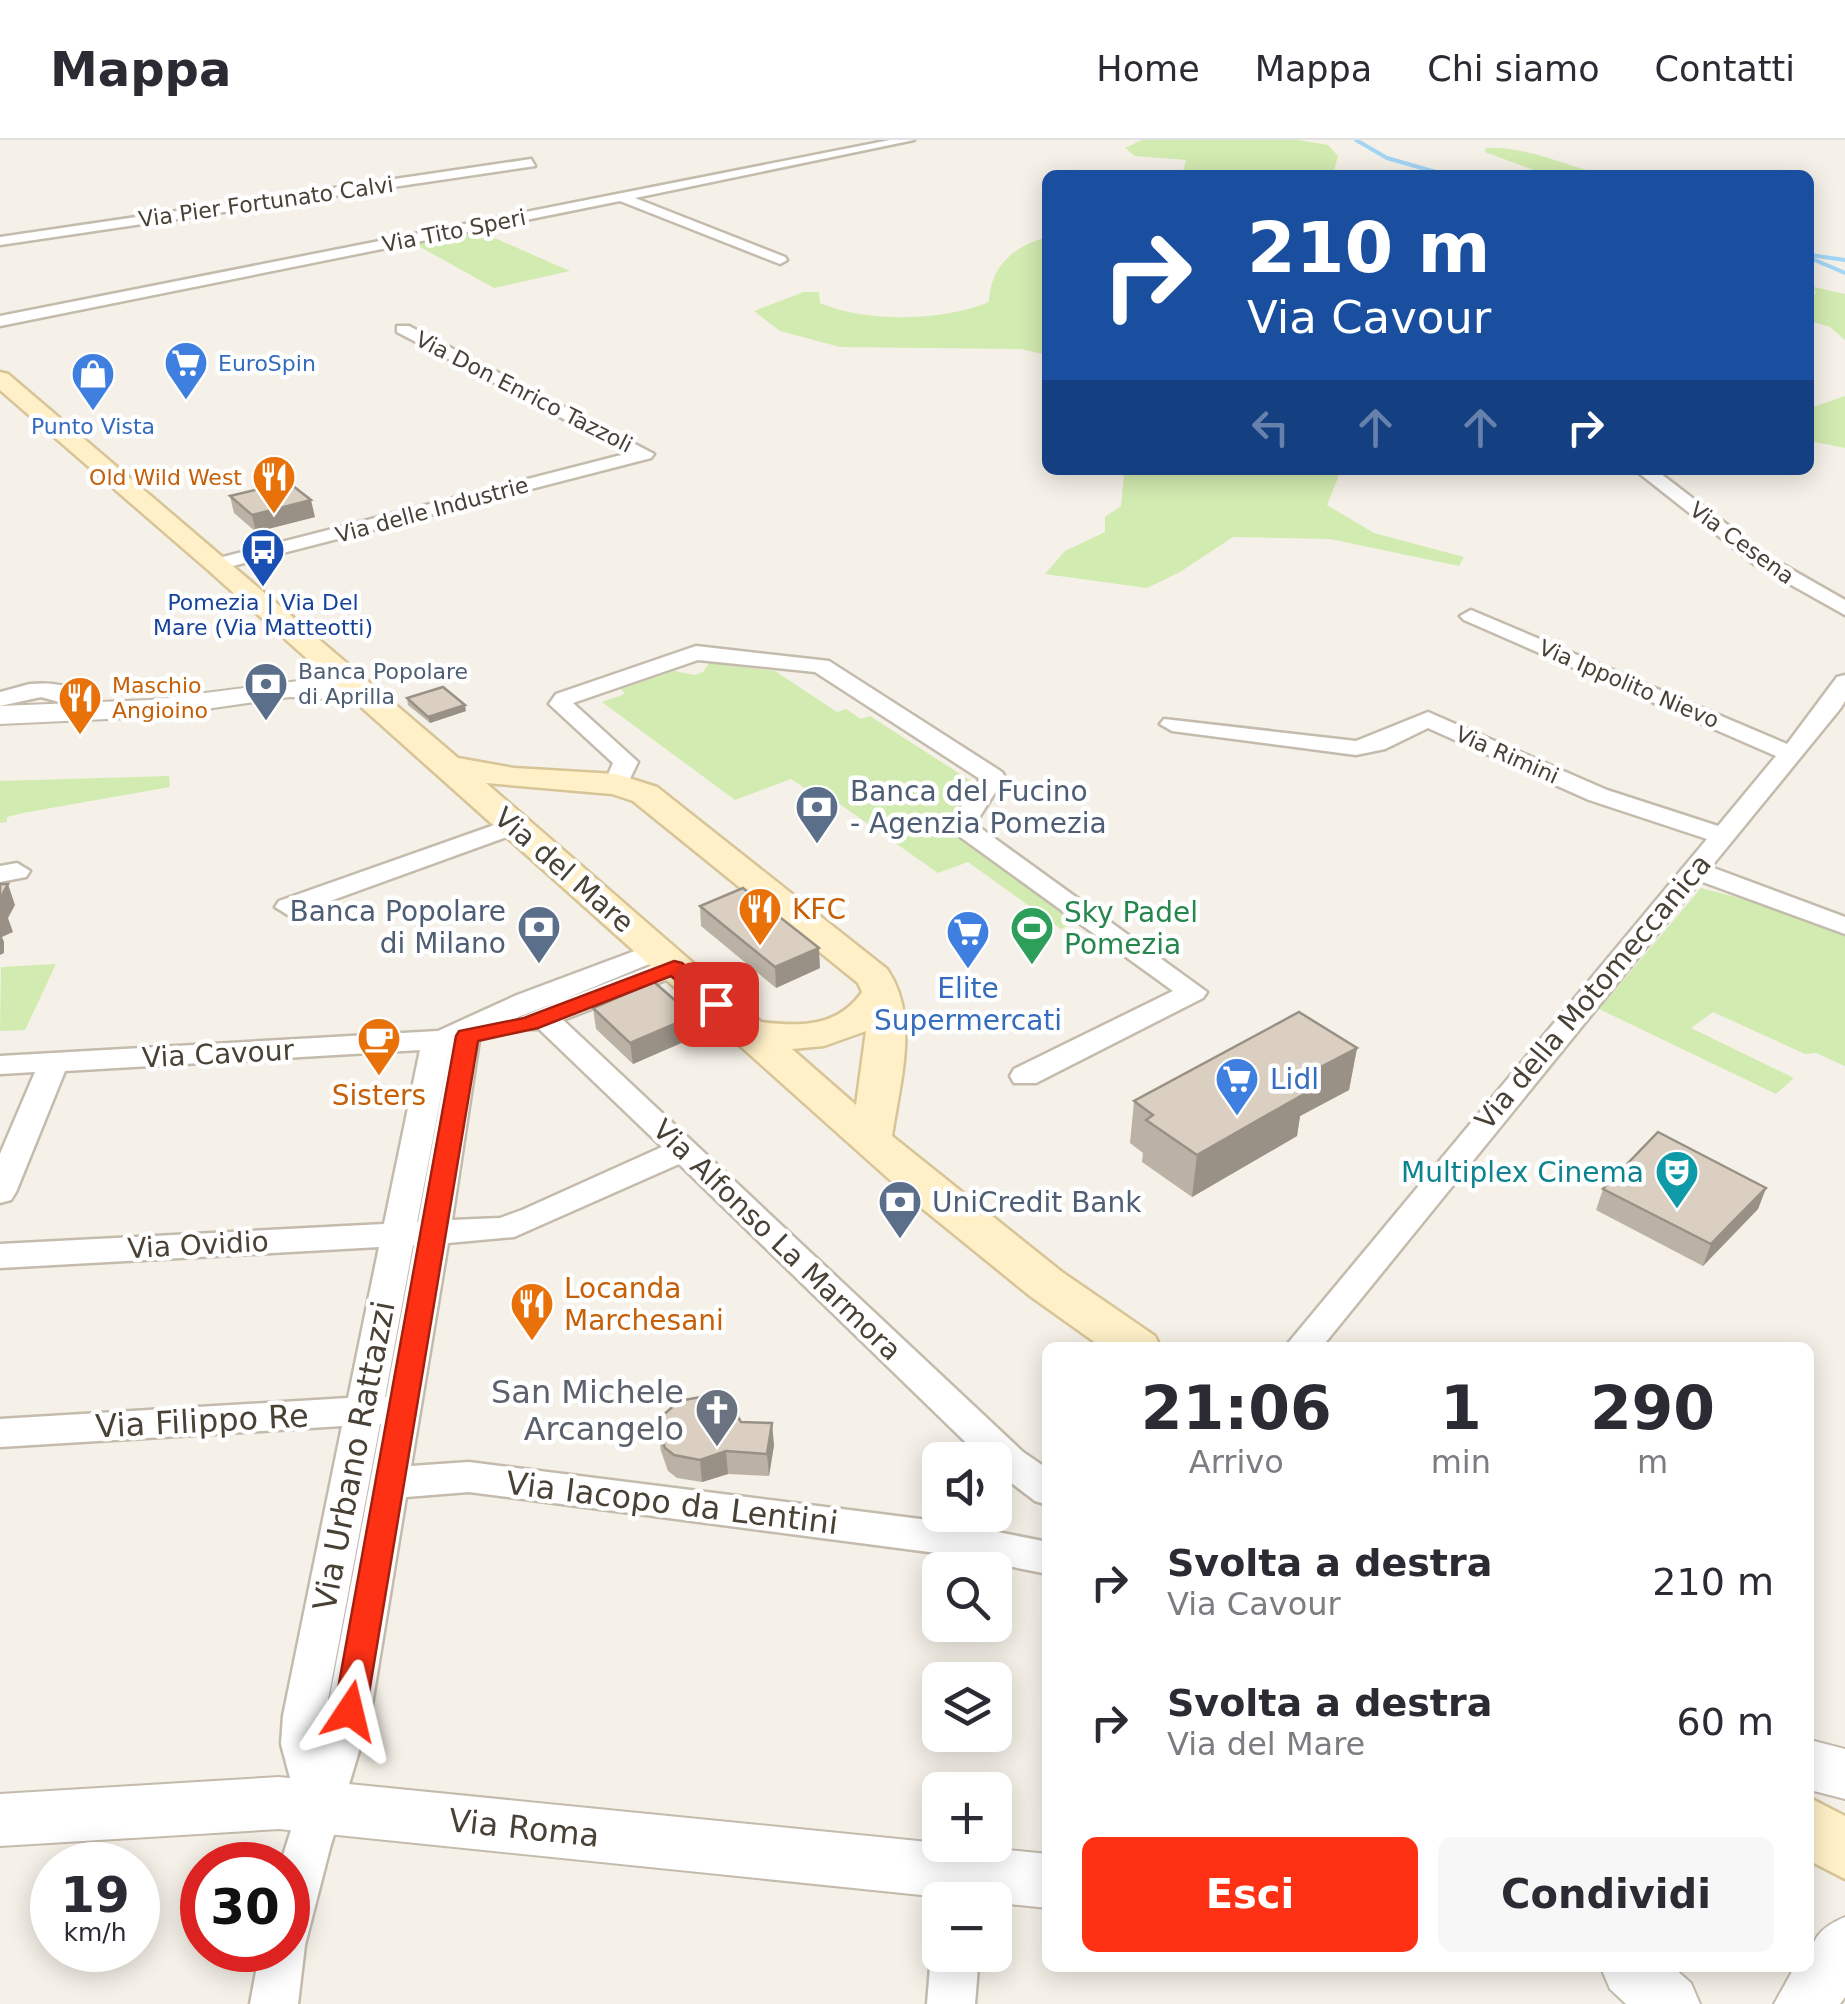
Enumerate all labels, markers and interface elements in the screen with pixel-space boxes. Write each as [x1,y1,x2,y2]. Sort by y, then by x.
text: Mappa [50,41,231,97]
text: Home [1096,49,1200,89]
text: Mappa [1255,49,1372,89]
text: Chi siamo [1427,49,1600,89]
text: Contatti [1655,49,1795,89]
street label: Via Pier Fortunato Calvi [137,172,395,232]
street label: Via Tito Speri [380,205,528,257]
text: 210 m [1247,207,1490,289]
icon: right [1082,210,1212,340]
text: Via Cavour [1247,291,1491,344]
street label: Via Don Enrico Tazzoli [411,326,637,458]
supermarket icon: EuroSpin [163,340,209,401]
shop icon: Punto Vista [70,351,116,412]
place label: EuroSpin [218,351,316,376]
icon: left [1243,400,1298,455]
icon: ahead [1348,400,1403,455]
icon: ahead [1453,400,1508,455]
icon: right [1558,400,1613,455]
place label: Punto Vista [31,414,155,439]
restaurant icon: Old Wild West [251,454,297,515]
place label: Old Wild West [89,465,242,490]
street label: Via delle Industrie [333,472,531,548]
street label: Via Cesena [1685,497,1799,589]
bus stop icon: Pomezia | Via Del Mare (Via Matteotti) [240,527,286,588]
place label: Pomezia | Via Del Mare (Via Matteotti) [153,590,373,640]
street label: Via Ippolito Nievo [1535,635,1723,733]
place label: Banca Popolare di Aprilla [298,659,468,709]
bank icon: Banca Popolare di Aprilla [243,661,289,722]
place label: Maschio Angioino [112,673,208,723]
restaurant icon: Maschio Angioino [57,675,103,736]
street label: Via Rimini [1452,721,1562,789]
place label: Banca del Fucino - Agenzia Pomezia [850,775,1107,840]
bank icon: Banca del Fucino - Agenzia Pomezia [794,784,840,845]
street label: Via del Mare [488,801,640,939]
street label: Via della Motomeccanica [1468,848,1718,1136]
restaurant icon: KFC [737,886,783,947]
place label: KFC [792,893,846,926]
place label: Banca Popolare di Milano [289,895,506,960]
place label: Sky Padel Pomezia [1064,896,1198,961]
bank icon: Banca Popolare di Milano [516,904,562,965]
sports icon: Sky Padel Pomezia [1009,905,1055,966]
supermarket icon: Elite Supermercati [945,909,991,970]
pin [674,962,759,1047]
place label: Elite Supermercati [874,972,1062,1037]
icon: arrive [689,977,744,1032]
cafe icon: Sisters [356,1016,402,1077]
street label: Via Cavour [141,1034,295,1074]
supermarket icon: Lidl [1214,1056,1260,1117]
place label: Lidl [1270,1063,1319,1096]
place label: Sisters [332,1079,426,1112]
street label: Via Alfonso La Marmora [646,1113,908,1367]
theatre icon: Multiplex Cinema [1654,1149,1700,1210]
place label: Multiplex Cinema [1401,1156,1644,1189]
bank icon: UniCredit Bank [877,1179,923,1240]
place label: UniCredit Bank [932,1186,1142,1219]
street label: Via Ovidio [127,1225,269,1265]
place label: Locanda Marchesani [564,1272,724,1337]
restaurant icon: Locanda Marchesani [509,1281,555,1342]
street label: Via Urbano Rattazzi [305,1298,403,1614]
place label: San Michele Arcangelo [491,1373,684,1448]
text: 21:06 [1141,1373,1332,1443]
text: 1 [1440,1373,1482,1443]
text: 290 [1590,1373,1715,1443]
church icon: San Michele Arcangelo [694,1387,740,1448]
street label: Via Filippo Re [94,1396,310,1446]
map controls [922,1442,1012,1972]
button: sound [922,1442,1012,1532]
text: Arrivo [1189,1443,1284,1481]
text: min [1431,1443,1491,1481]
text: m [1637,1443,1668,1481]
street label: Via Iacopo da Lentini [504,1464,840,1542]
text: Svolta a destra [1167,1541,1492,1585]
button: search [922,1552,1012,1642]
icon: right [1082,1555,1137,1610]
text: 210 m [1652,1560,1774,1604]
text: Via Cavour [1167,1585,1341,1623]
position arrow [298,1659,402,1763]
button: layers [922,1662,1012,1752]
text: Svolta a destra [1167,1681,1492,1725]
icon: right [1082,1695,1137,1750]
text: 60 m [1677,1700,1774,1744]
text: Via del Mare [1167,1725,1365,1763]
button: + [922,1772,1012,1862]
street label: Via Roma [447,1801,601,1855]
button: Esci [1082,1837,1418,1952]
button: Condividi [1438,1837,1774,1952]
speed limit sign: 30 [180,1842,310,1972]
text: 19 [60,1866,130,1924]
button: − [922,1882,1012,1972]
text: km/h [63,1918,127,1947]

